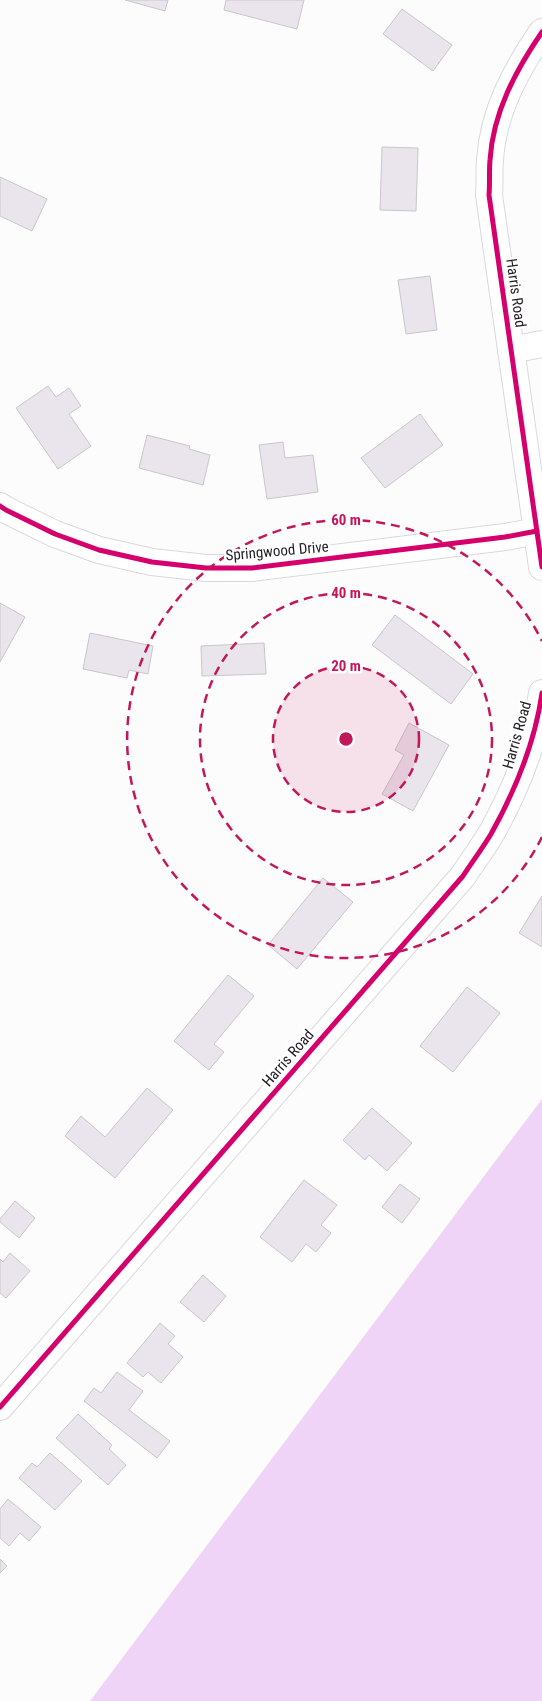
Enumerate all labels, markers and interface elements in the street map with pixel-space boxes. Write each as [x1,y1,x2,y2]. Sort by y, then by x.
street label: Harris Road [502,257,530,329]
text: 60 m [331,511,361,529]
street label: Springwood Drive [225,538,329,564]
text: 40 m [331,584,361,602]
text: 20 m [331,657,361,675]
street label: Harris Road [499,699,535,771]
centre of rings [337,730,355,748]
street label: Harris Road [258,1026,318,1090]

